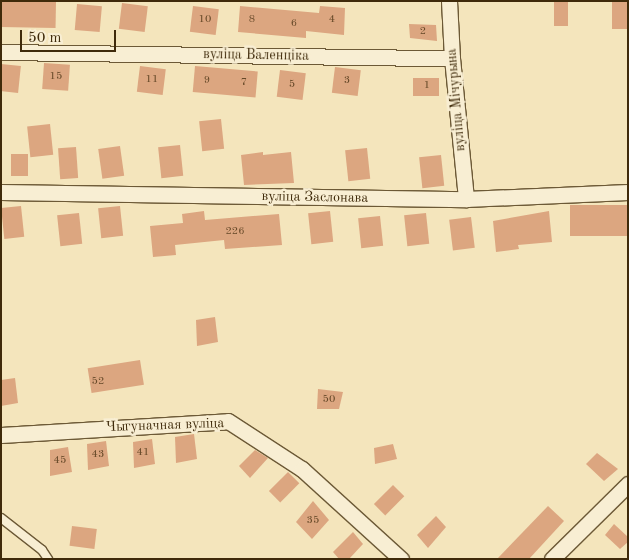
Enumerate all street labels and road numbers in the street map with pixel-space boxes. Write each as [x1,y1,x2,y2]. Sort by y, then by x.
street label: вуліца Валенціка [203,46,309,64]
street label: вуліца Мічурына [443,48,469,152]
street label: вуліца Заслонава [262,188,368,206]
street label: Чыгуначная вуліца [106,415,224,435]

